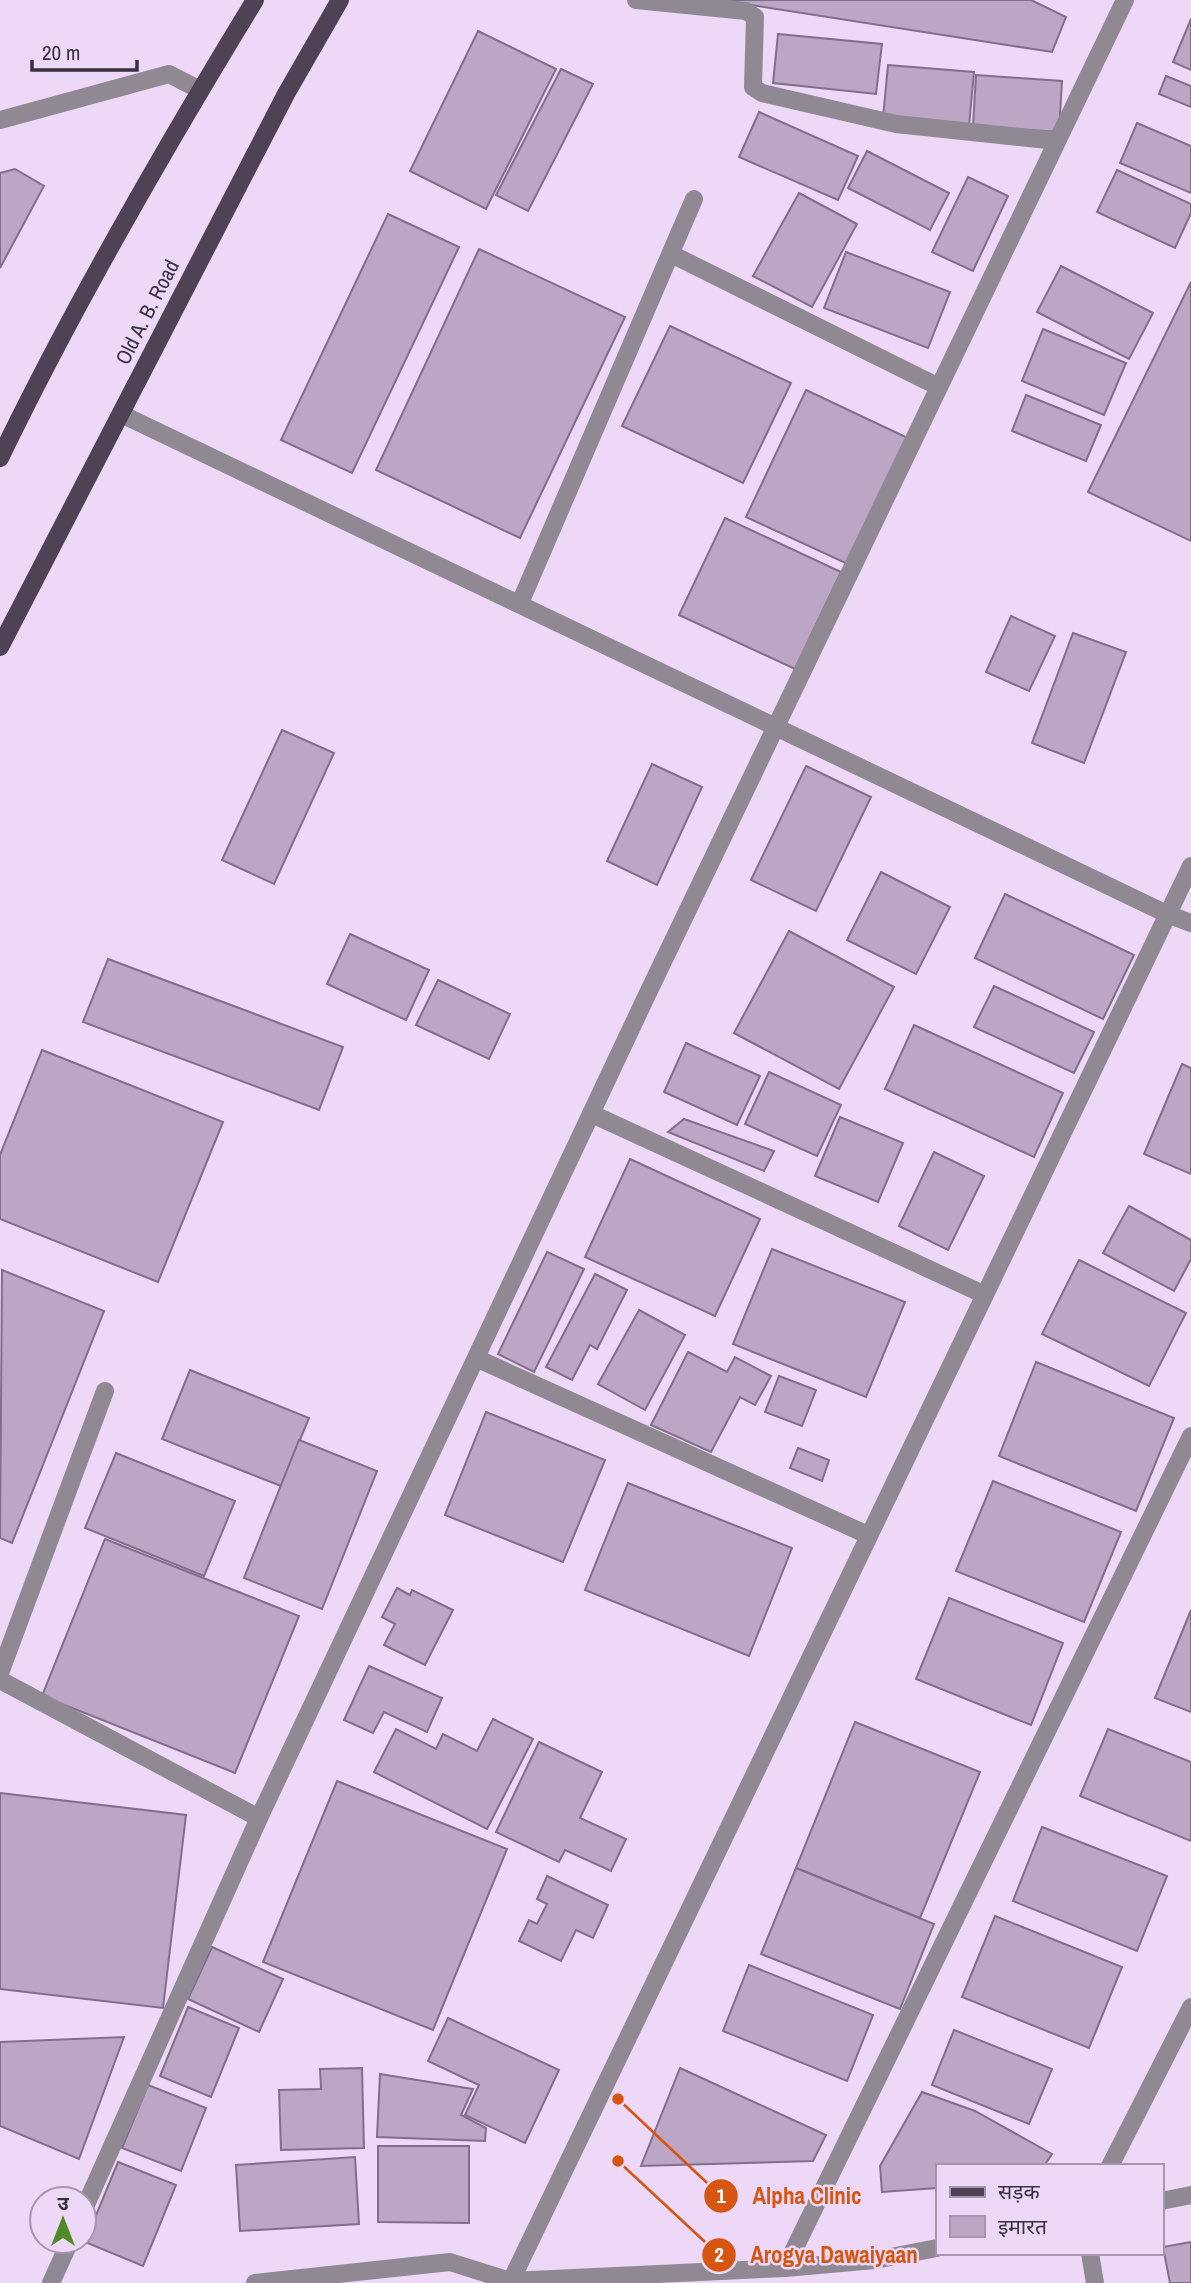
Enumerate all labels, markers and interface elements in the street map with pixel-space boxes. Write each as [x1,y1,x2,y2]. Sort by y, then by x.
scale bar [32,28,136,72]
text: 20 m [42,38,80,67]
street label: Old A. B. Road [108,255,186,369]
legend [936,2164,1163,2255]
callout: Alpha Clinic [704,2174,876,2218]
text: सड़क [998,2177,1040,2206]
text: Alpha Clinic [753,2180,862,2211]
text: 1 [716,2181,726,2210]
north arrow [28,2185,98,2255]
text: उ [57,2190,69,2216]
text: इमारत [998,2212,1048,2241]
callout: Arogya Dawaiyaan [701,2233,932,2277]
text: Arogya Dawaiyaan [750,2239,918,2270]
text: 2 [714,2240,724,2269]

